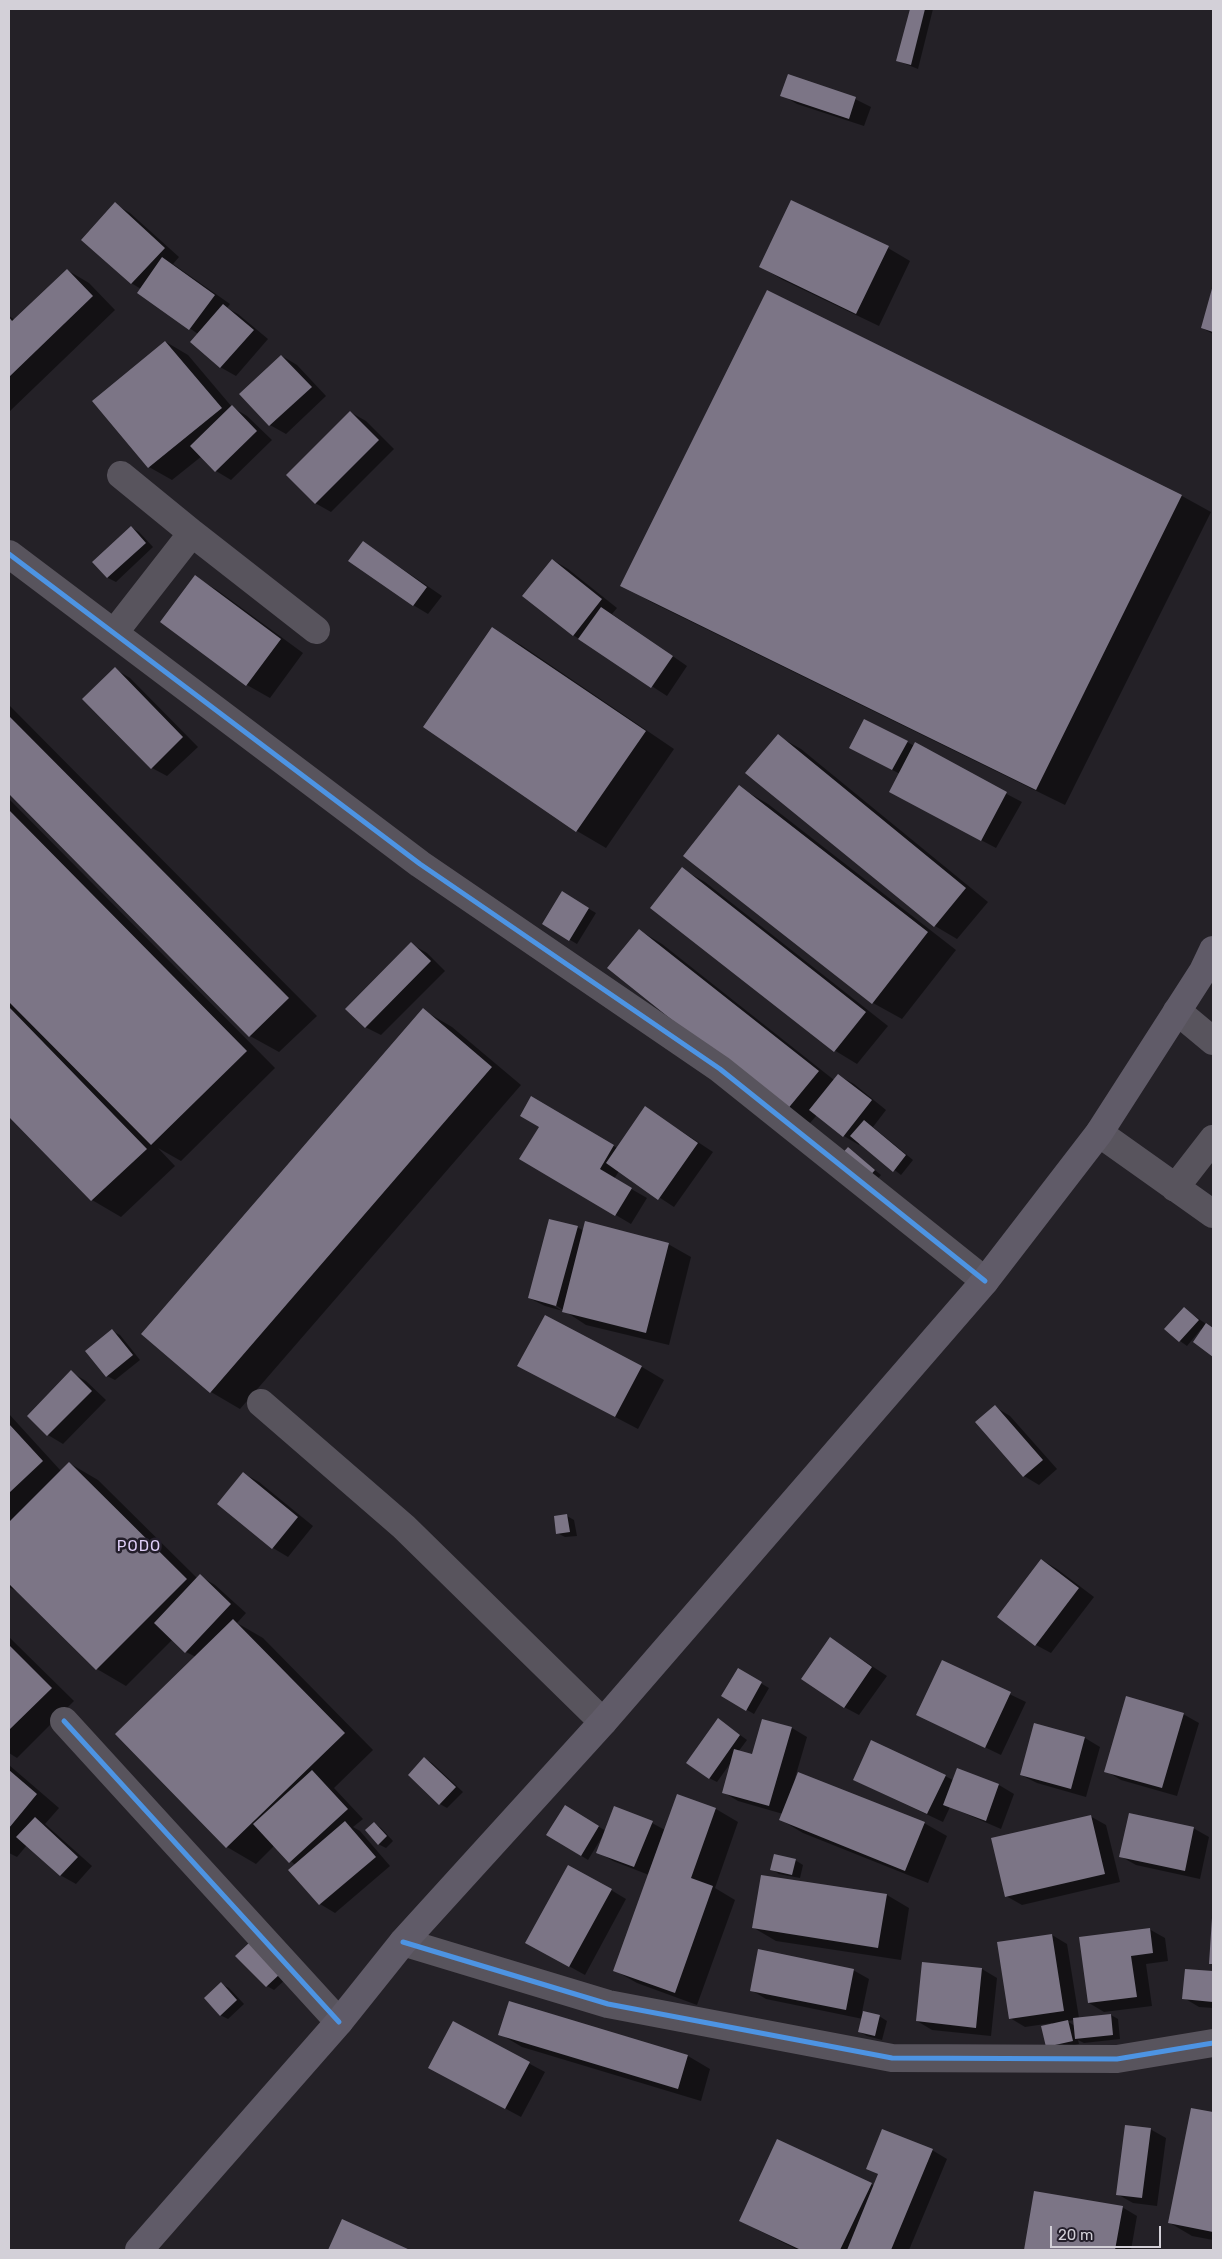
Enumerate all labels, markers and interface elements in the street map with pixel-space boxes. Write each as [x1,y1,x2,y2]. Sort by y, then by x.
district label: PODO [116,1538,162,1556]
scale bar [1052,2216,1163,2248]
text: 20 m [1058,2226,1093,2244]

